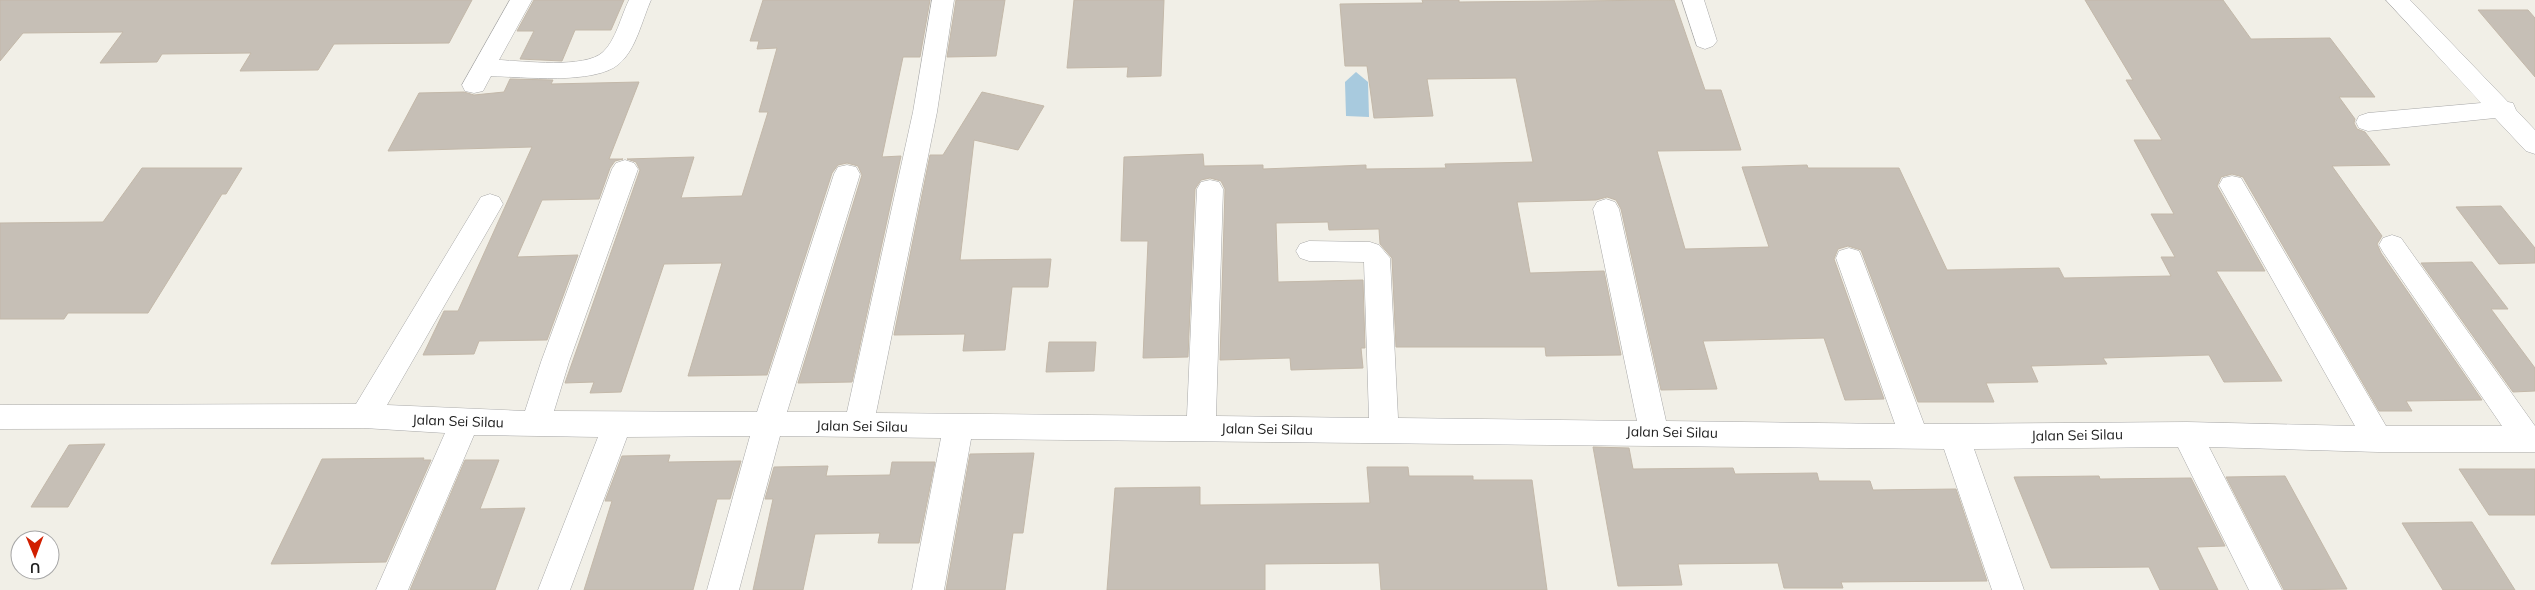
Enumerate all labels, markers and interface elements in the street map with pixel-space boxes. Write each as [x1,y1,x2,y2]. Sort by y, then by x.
street label: Jalan Sei Silau [412,410,504,432]
street label: Jalan Sei Silau [816,416,908,436]
street label: Jalan Sei Silau [1221,419,1313,439]
street label: Jalan Sei Silau [1626,422,1718,442]
street label: Jalan Sei Silau [2031,425,2123,445]
north arrow [10,530,60,580]
text: U [30,559,41,577]

